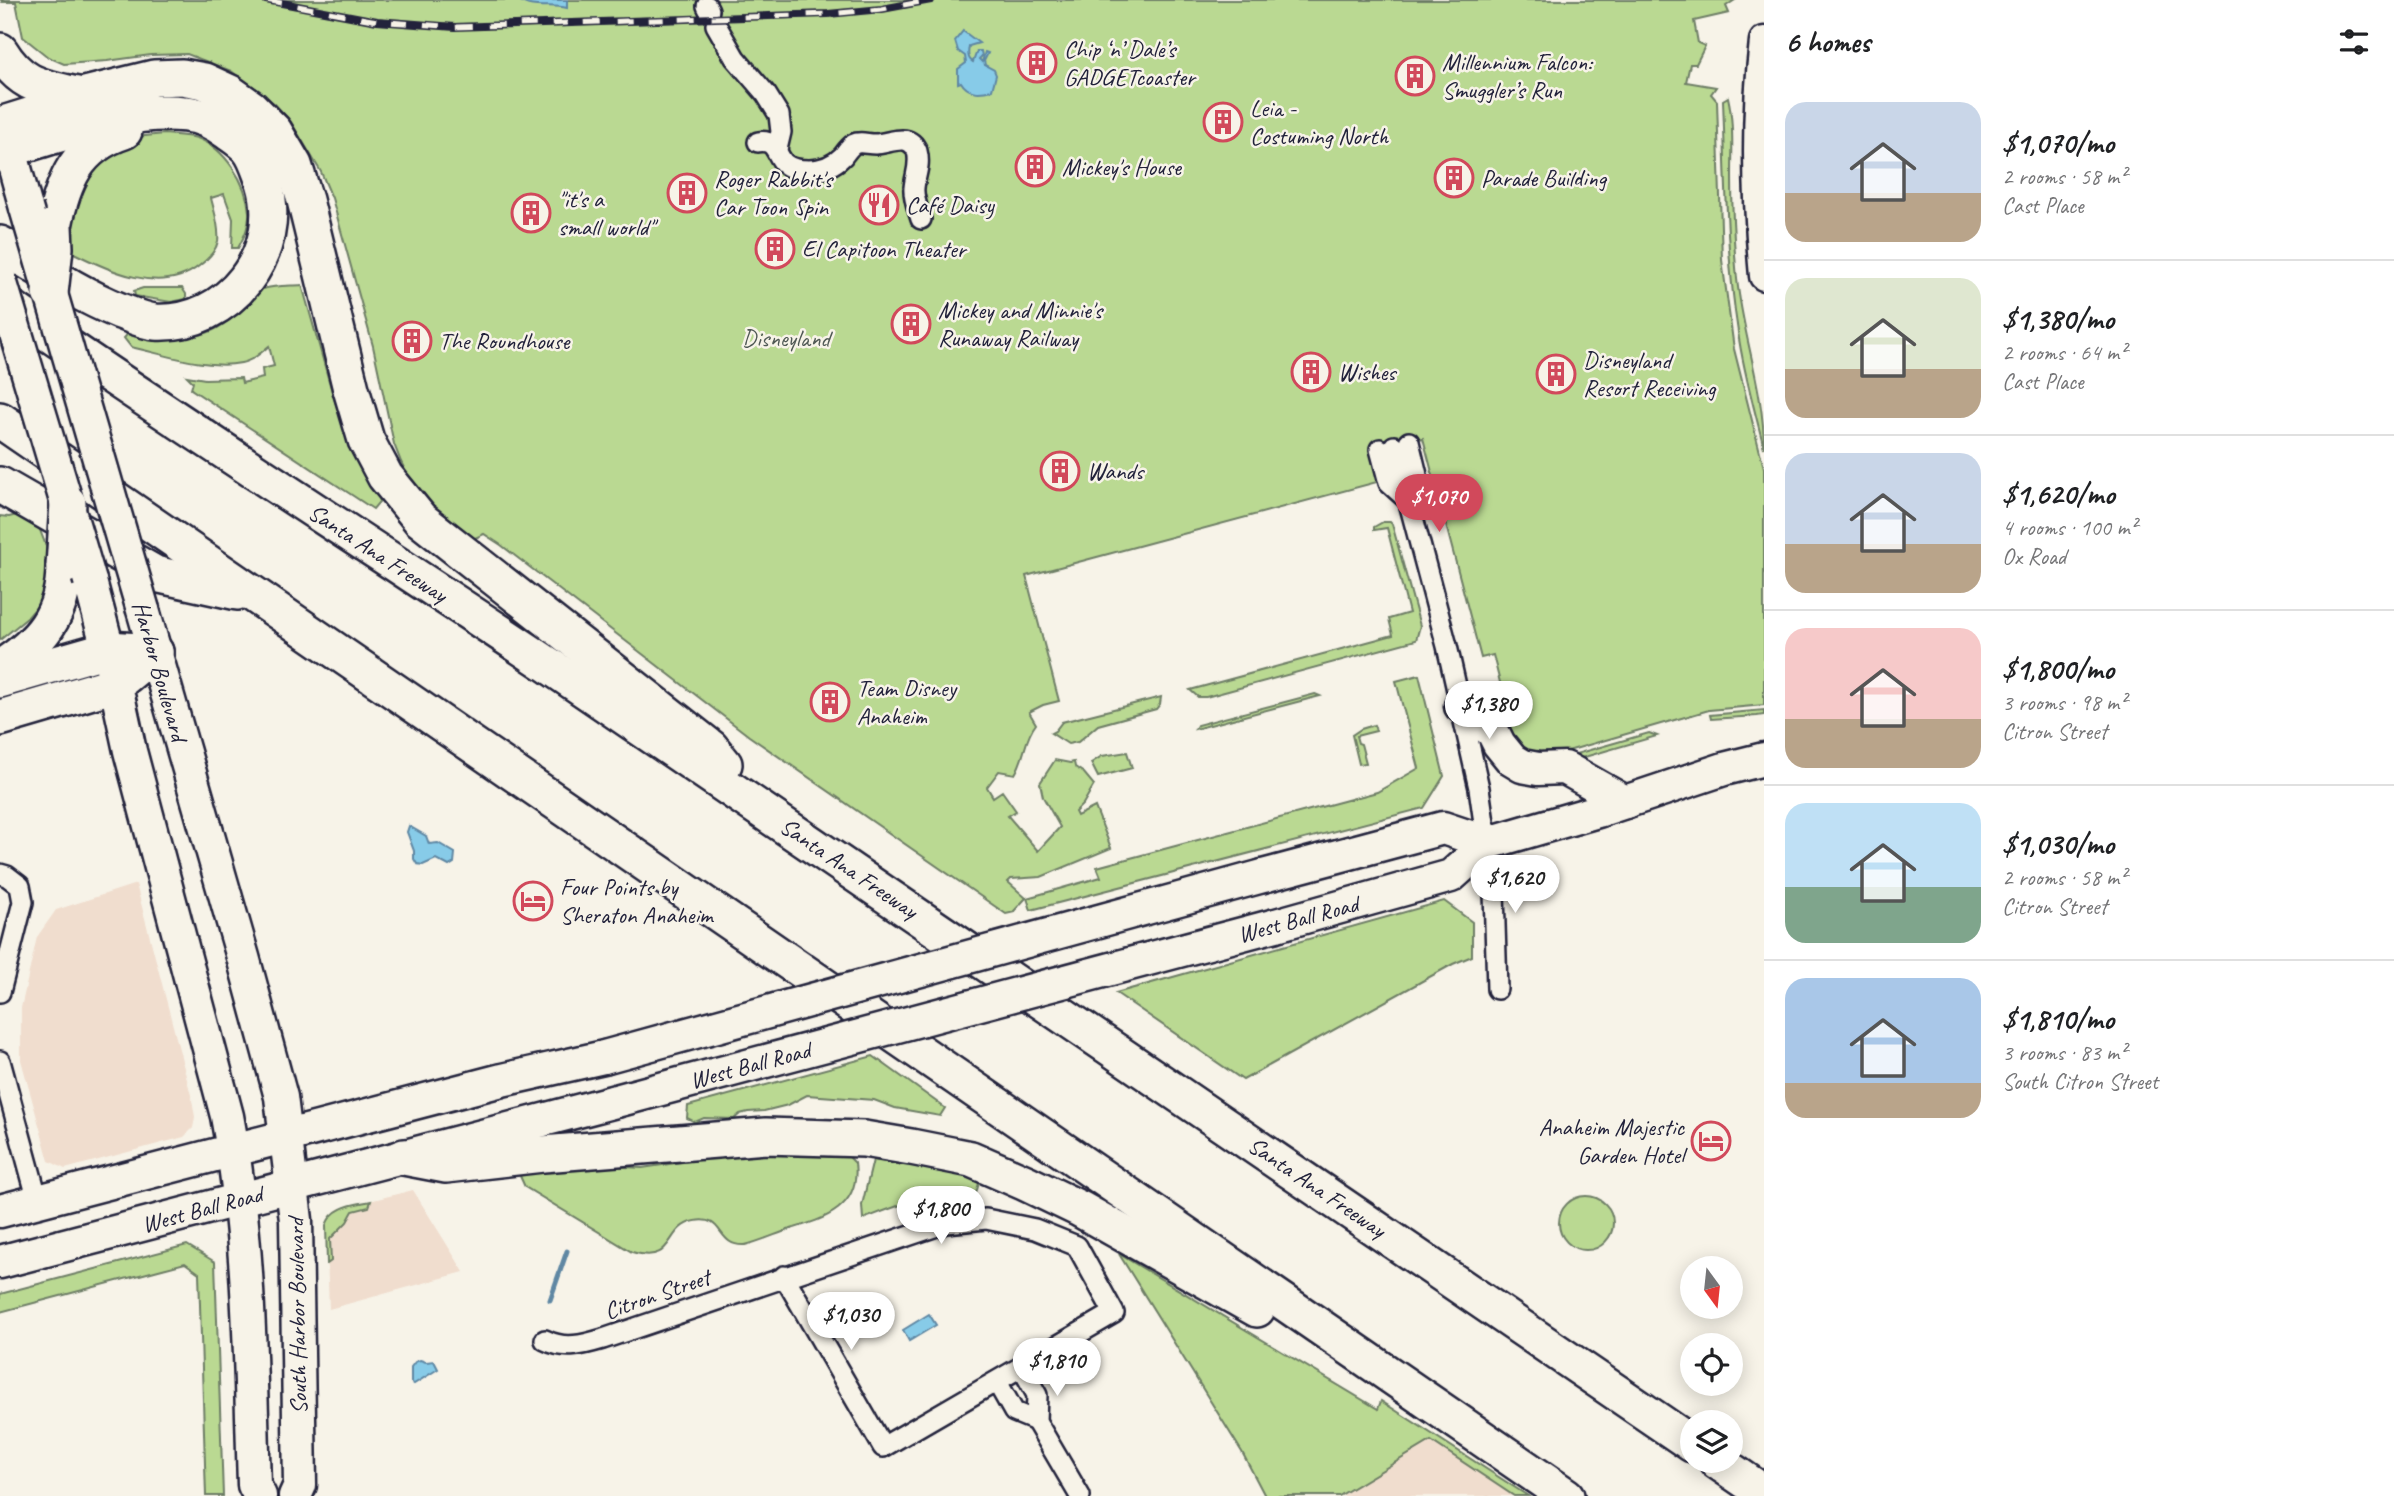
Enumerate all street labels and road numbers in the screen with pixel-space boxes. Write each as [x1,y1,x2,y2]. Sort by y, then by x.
street label: Santa Ana Freeway [303,497,455,610]
street label: Harbor Boulevard [126,598,195,748]
street label: Santa Ana Freeway [774,811,925,926]
street label: West Ball Road [1235,888,1365,949]
street label: West Ball Road [687,1034,817,1095]
street label: Santa Ana Freeway [1242,1130,1393,1245]
street label: West Ball Road [139,1178,269,1239]
street label: South Harbor Boulevard [280,1214,314,1414]
street label: Citron Street [600,1261,717,1326]

